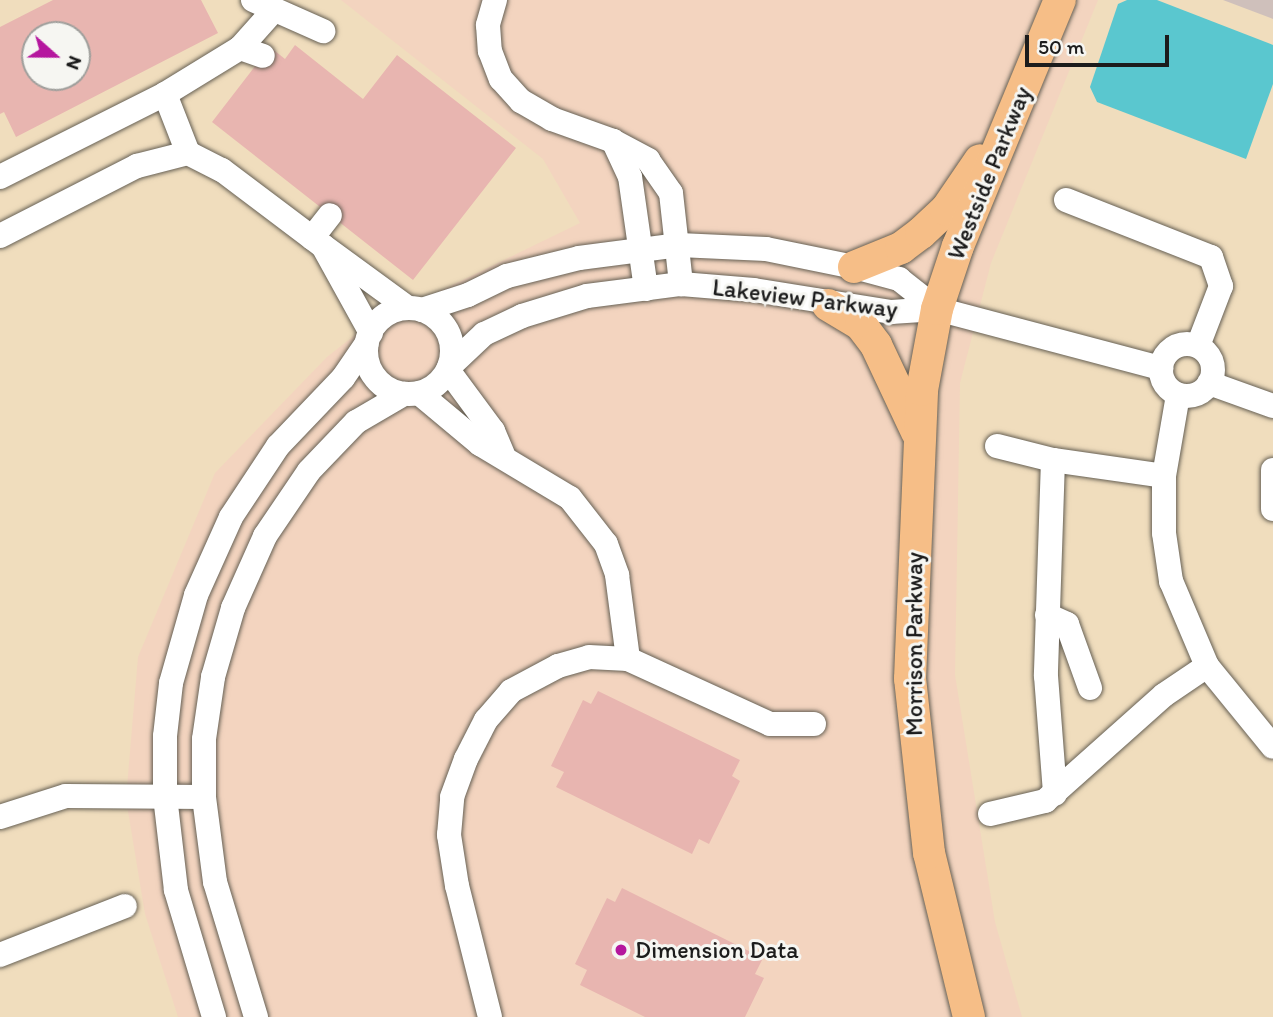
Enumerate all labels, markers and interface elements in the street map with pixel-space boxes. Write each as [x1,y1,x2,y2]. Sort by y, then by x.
north arrow [21,21,91,91]
scale bar [1028,21,1172,65]
text: 50 m [1038,34,1084,59]
text: N [61,53,87,73]
street label: Westside Parkway [941,82,1037,264]
street label: Lakeview Parkway [711,272,899,324]
street label: Morrison Parkway [900,552,928,736]
place label: Dimension Data [635,936,799,964]
marker: Dimension Data [613,942,629,958]

